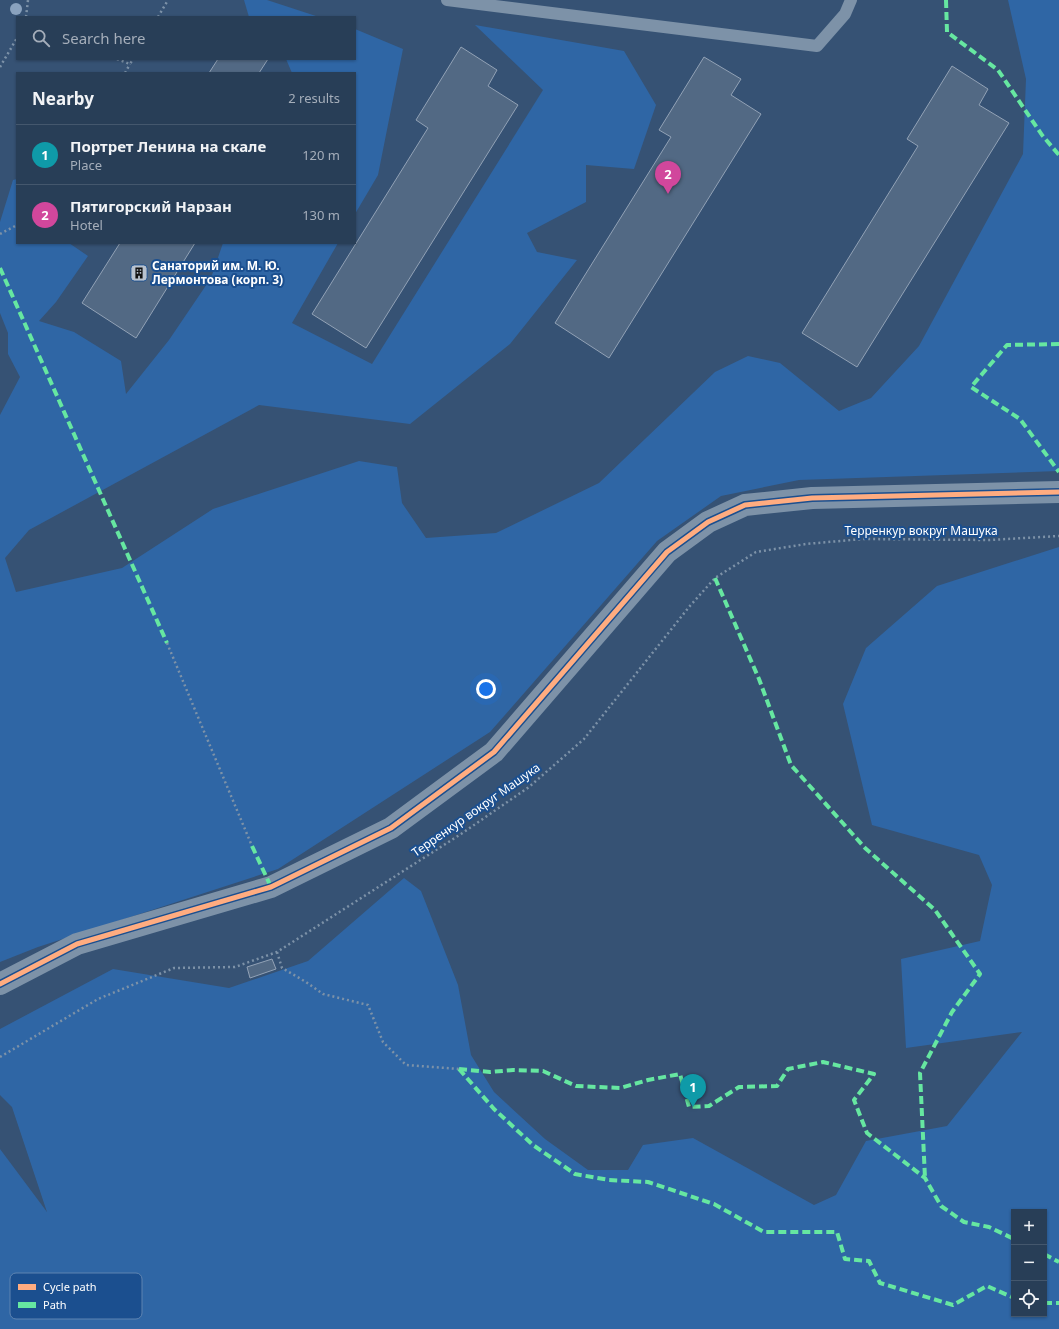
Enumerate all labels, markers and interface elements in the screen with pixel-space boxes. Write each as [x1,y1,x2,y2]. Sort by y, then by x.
search box [16,16,356,60]
icon: search [30,27,52,49]
text: Search here [62,28,145,48]
text: Nearby [32,87,94,110]
text: 2 results [288,89,340,107]
text: Портрет Ленина на скале [70,136,266,156]
text: 1 [41,146,49,164]
text: 120 m [302,146,340,164]
text: Place [70,156,102,174]
pin: 2 [655,161,681,194]
text: Пятигорский Нарзан [70,196,232,216]
text: 2 [41,206,49,224]
text: 130 m [302,206,340,224]
text: Hotel [70,216,103,234]
place label: Санаторий им. М. Ю. Лермонтова (корп. 3) [152,257,283,288]
building icon: Санаторий им. М. Ю. Лермонтова (корп. 3) [129,263,149,283]
street label: Терренкур вокруг Машука [844,522,998,539]
your location [476,679,496,699]
street label: Терренкур вокруг Машука [408,759,543,860]
pin: 1 [680,1074,706,1107]
map controls [1011,1209,1047,1317]
button: + [1011,1209,1047,1245]
button: − [1011,1245,1047,1281]
legend [10,1273,142,1319]
text: Cycle path [43,1279,96,1294]
button: locate [1011,1281,1047,1317]
text: Path [43,1297,67,1312]

